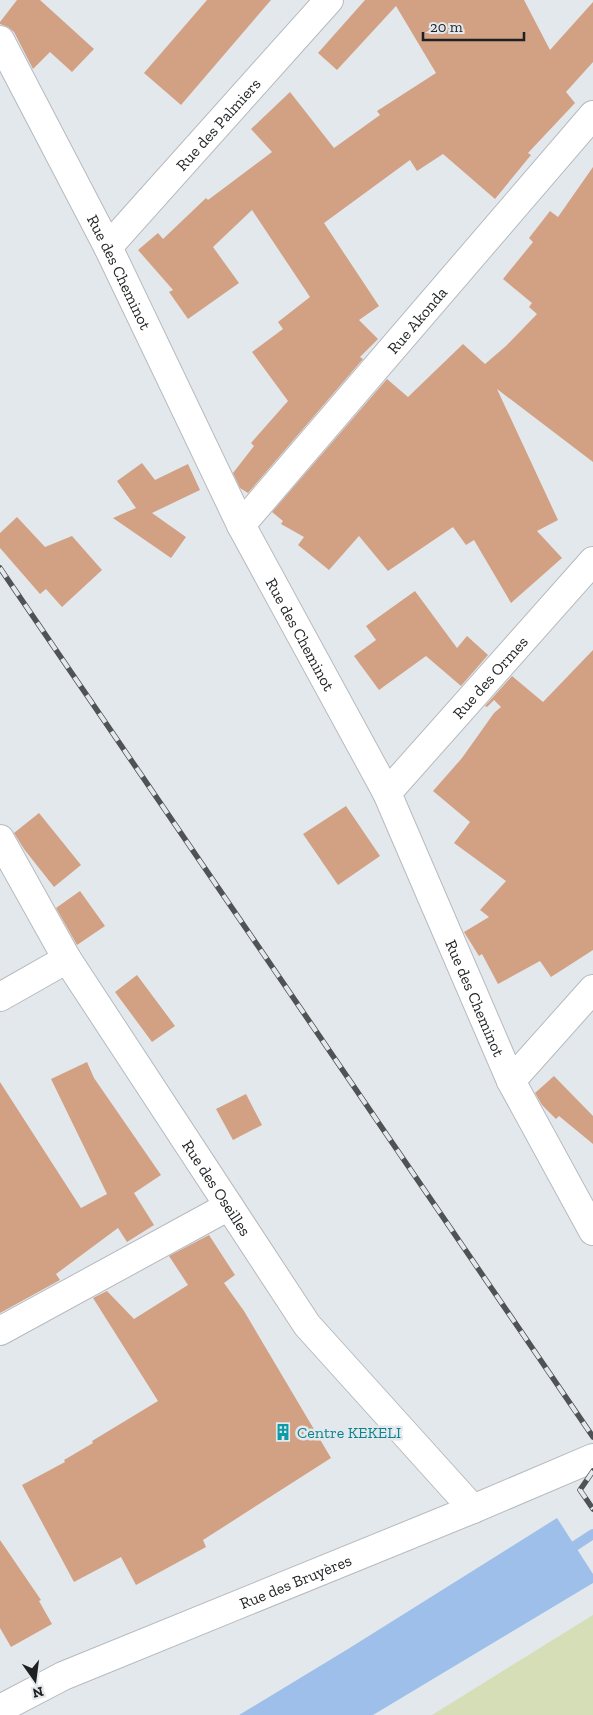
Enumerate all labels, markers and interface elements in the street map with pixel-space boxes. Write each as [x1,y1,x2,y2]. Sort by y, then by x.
scale bar [423,10,524,42]
text: 20 m [430,18,463,36]
street label: Rue des Palmiers [172,74,264,174]
street label: Rue des Cheminot [83,211,156,333]
street label: Rue Akonda [383,283,451,357]
street label: Rue des Cheminot [262,575,339,694]
street label: Rue des Ormes [448,632,531,722]
street label: Rue des Cheminot [442,937,509,1059]
street label: Rue des Oseilles [179,1136,255,1239]
building icon: Centre KEKELI [273,1422,293,1442]
place label: Centre KEKELI [297,1423,401,1442]
street label: Rue des Bruyères [237,1550,354,1613]
north arrow [10,1655,60,1705]
text: N [30,1683,45,1702]

